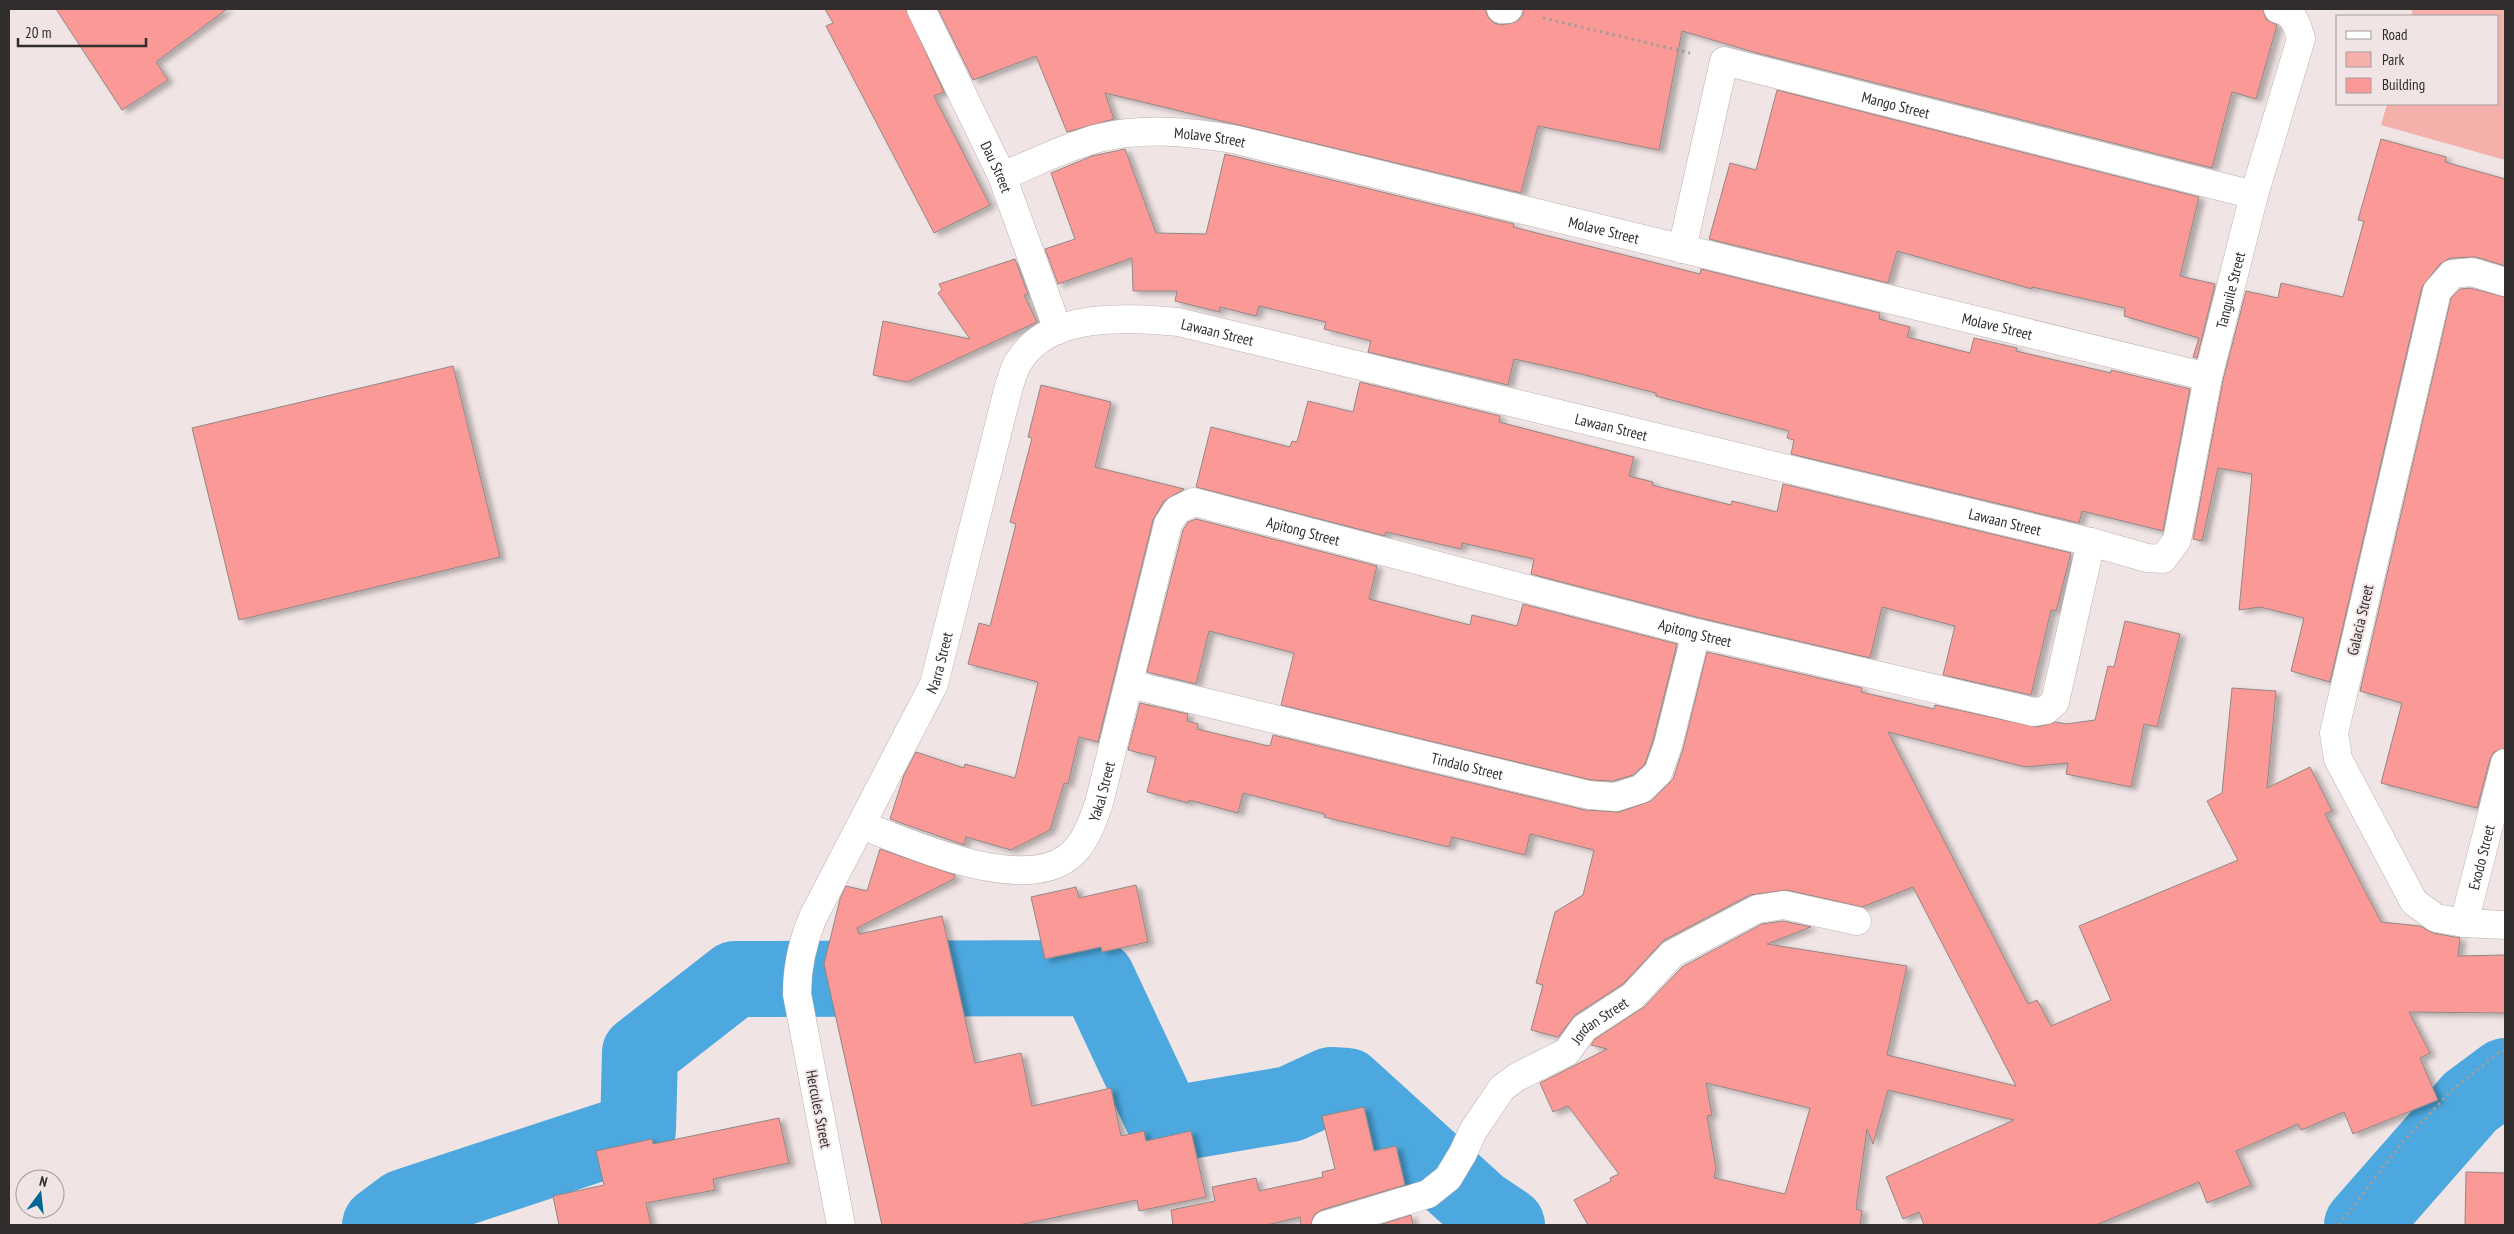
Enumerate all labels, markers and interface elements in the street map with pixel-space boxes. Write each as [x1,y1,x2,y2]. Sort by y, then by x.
scale bar [18,15,145,47]
legend [2336,15,2499,105]
text: 20 m [25,23,51,42]
text: Road [2382,25,2408,44]
text: Park [2382,50,2404,69]
text: Building [2382,75,2425,94]
street label: Mango Street [1860,87,1932,122]
street label: Molave Street [1174,123,1248,151]
street label: Dau Street [977,138,1017,195]
street label: Molave Street [1567,212,1641,247]
street label: Tanguile Street [2211,250,2249,330]
street label: Molave Street [1960,308,2035,343]
street label: Lawaan Street [1179,314,1256,349]
street label: Lawaan Street [1573,409,1649,444]
street label: Lawaan Street [1967,503,2043,539]
street label: Apitong Street [1265,512,1342,549]
street label: Galacia Street [2343,583,2377,657]
street label: Apitong Street [1657,614,1734,651]
street label: Narra Street [921,630,956,697]
street label: Tindalo Street [1429,748,1505,783]
street label: Yakal Street [1084,759,1118,824]
street label: Exodo Street [2463,823,2498,892]
street label: Jordan Street [1566,992,1631,1048]
street label: Hercules Street [802,1068,836,1150]
north arrow [15,1169,65,1219]
text: N [37,1172,49,1191]

